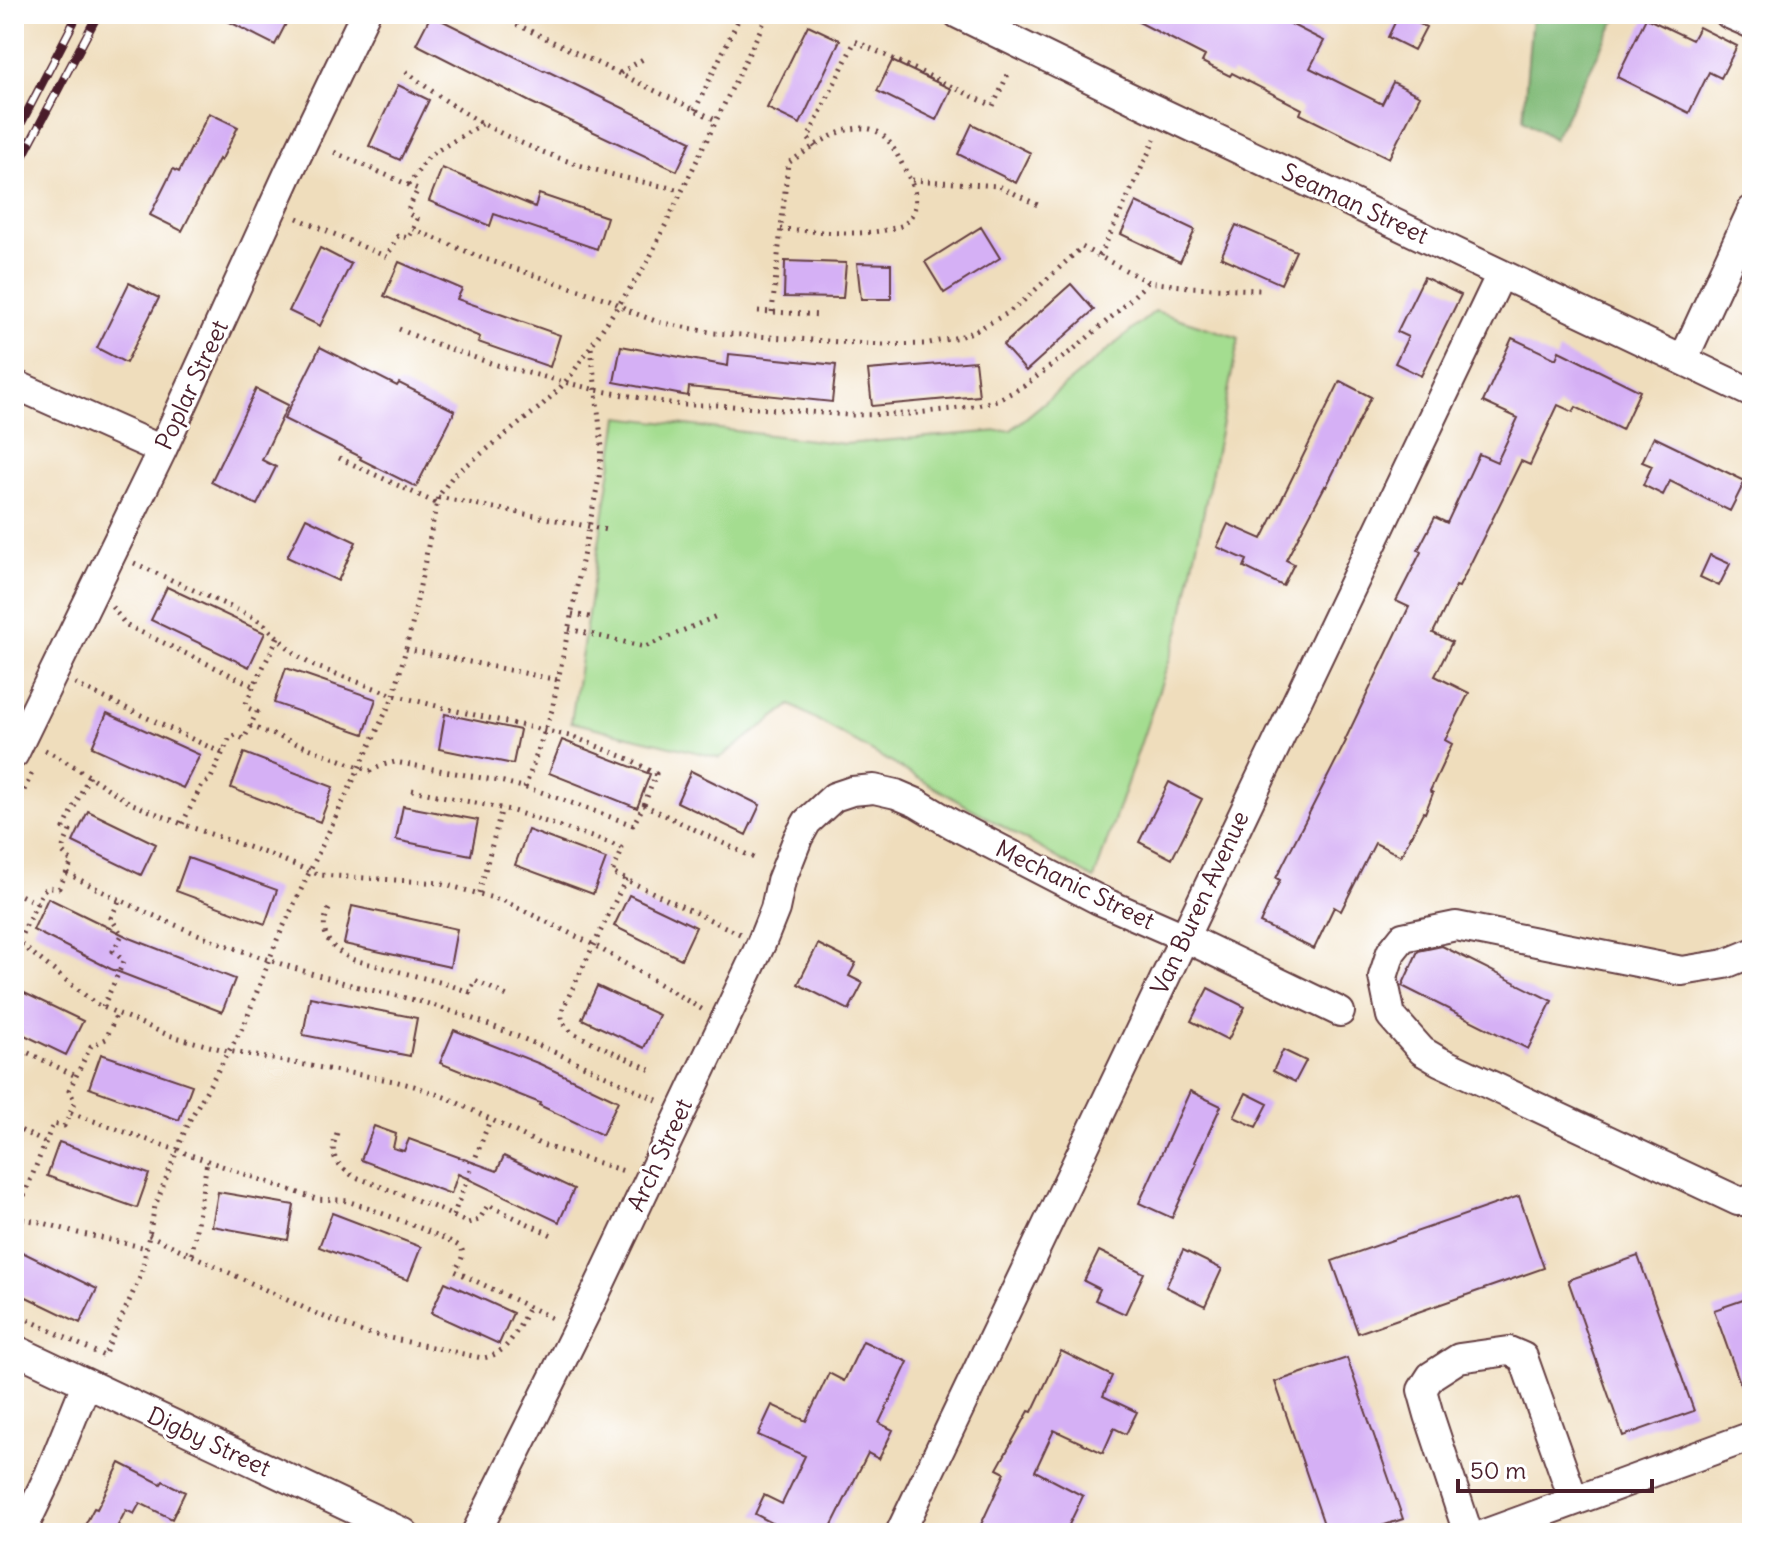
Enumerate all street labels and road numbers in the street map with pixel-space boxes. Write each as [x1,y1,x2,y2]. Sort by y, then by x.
street label: Seaman Street [1277,156,1434,250]
street label: Poplar Street [148,315,234,454]
street label: Van Buren Avenue [1143,806,1255,999]
street label: Mechanic Street [991,833,1160,936]
street label: Arch Street [620,1093,698,1216]
street label: Digby Street [143,1400,276,1483]

